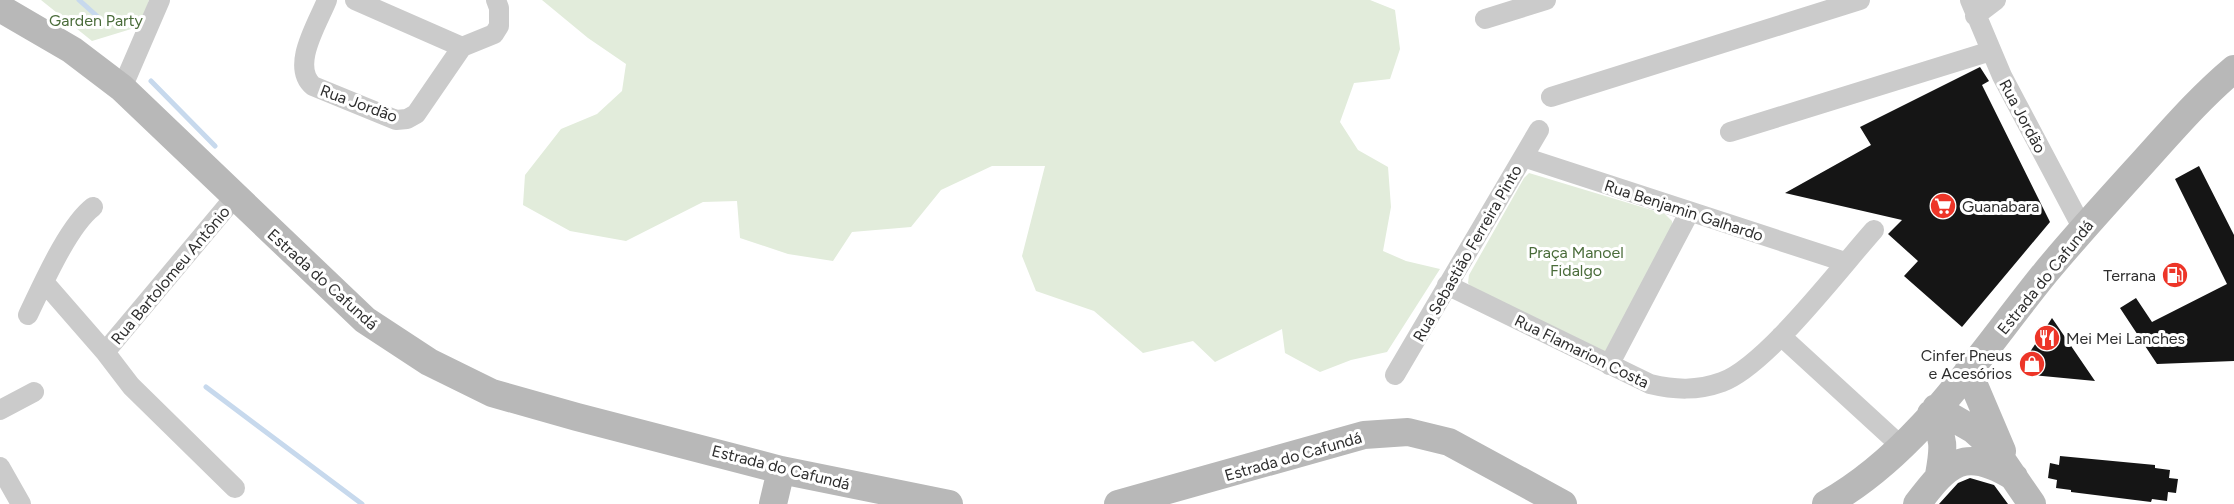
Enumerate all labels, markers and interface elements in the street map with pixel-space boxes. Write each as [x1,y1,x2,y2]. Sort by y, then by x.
park label: Garden Party [49,11,144,30]
street label: Rua Jordão [1995,76,2050,156]
street label: Rua Jordão [318,81,400,126]
street label: Rua Sebastião Ferreira Pinto [1409,161,1526,345]
street label: Rua Benjamin Galhardo [1602,176,1766,245]
supermarket icon: Guanabara [1928,191,1958,221]
place label: Guanabara [1962,197,2039,216]
street label: Rua Bartolomeu Antônio [107,202,234,348]
street label: Estrada do Cafundá [1993,216,2097,338]
street label: Estrada do Cafundá [264,225,382,334]
park label: Praça Manoel Fidalgo [1528,243,1624,280]
fuel station icon: Terrana [2160,260,2190,290]
place label: Terrana [2103,266,2156,285]
street label: Rua Flamarion Costa [1512,311,1652,392]
restaurant icon: Mei Mei Lanches [2032,323,2062,353]
place label: Mei Mei Lanches [2066,329,2185,348]
place label: Cinfer Pneus e Acesórios [1921,346,2012,383]
shop icon: Cinfer Pneus e Acesórios [2017,349,2047,379]
street label: Estrada do Cafundá [1222,428,1364,485]
street label: Estrada do Cafundá [710,441,852,494]

